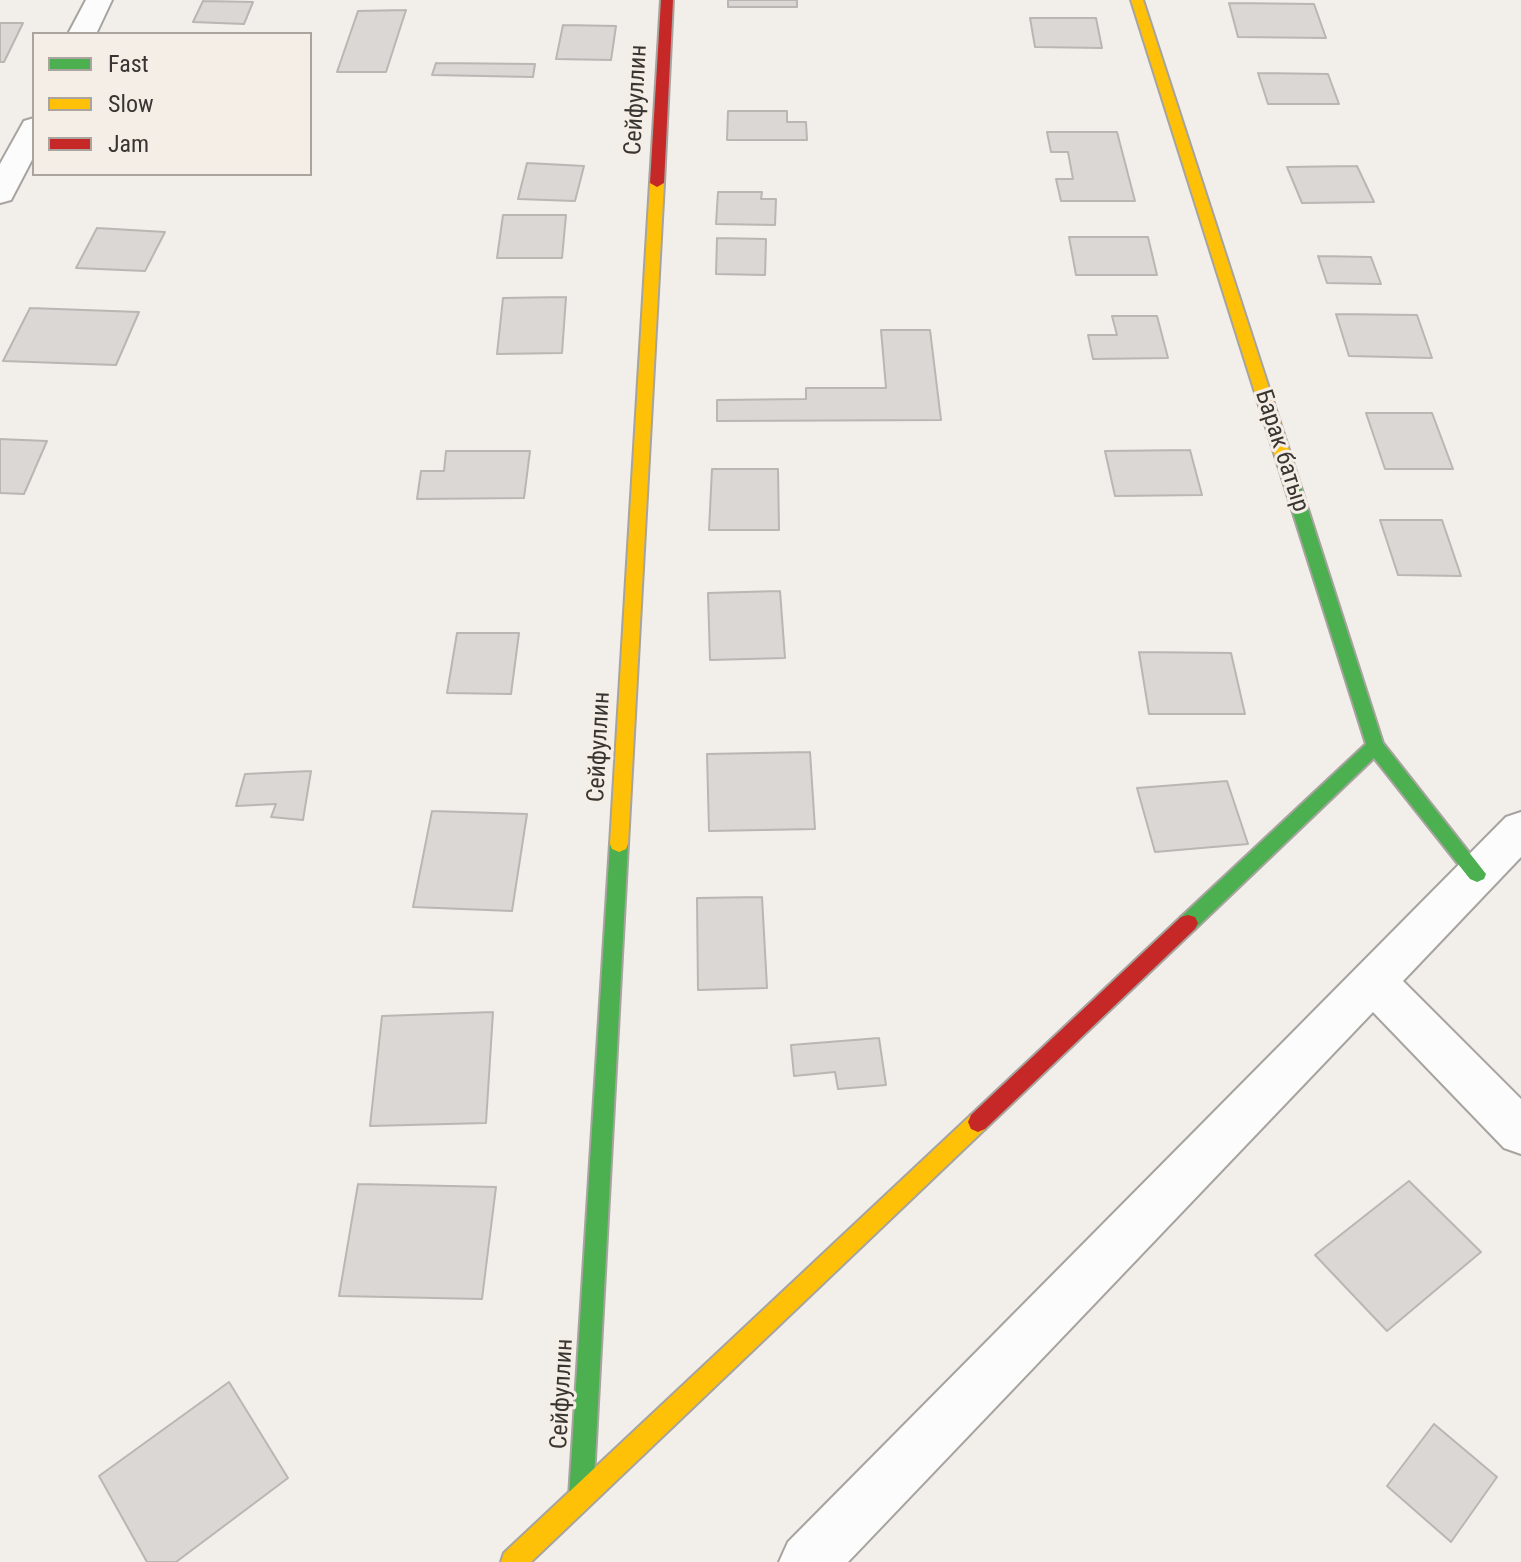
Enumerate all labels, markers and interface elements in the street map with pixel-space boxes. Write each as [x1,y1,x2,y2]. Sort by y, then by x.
legend [32,32,312,176]
street label: Сейфуллин [620,44,654,156]
text: Fast [108,50,149,78]
text: Slow [108,90,154,118]
text: Jam [108,130,149,158]
street label: Барак батыр [1248,386,1314,516]
street label: Сейфуллин [583,691,617,803]
street label: Сейфуллин [546,1338,580,1450]

